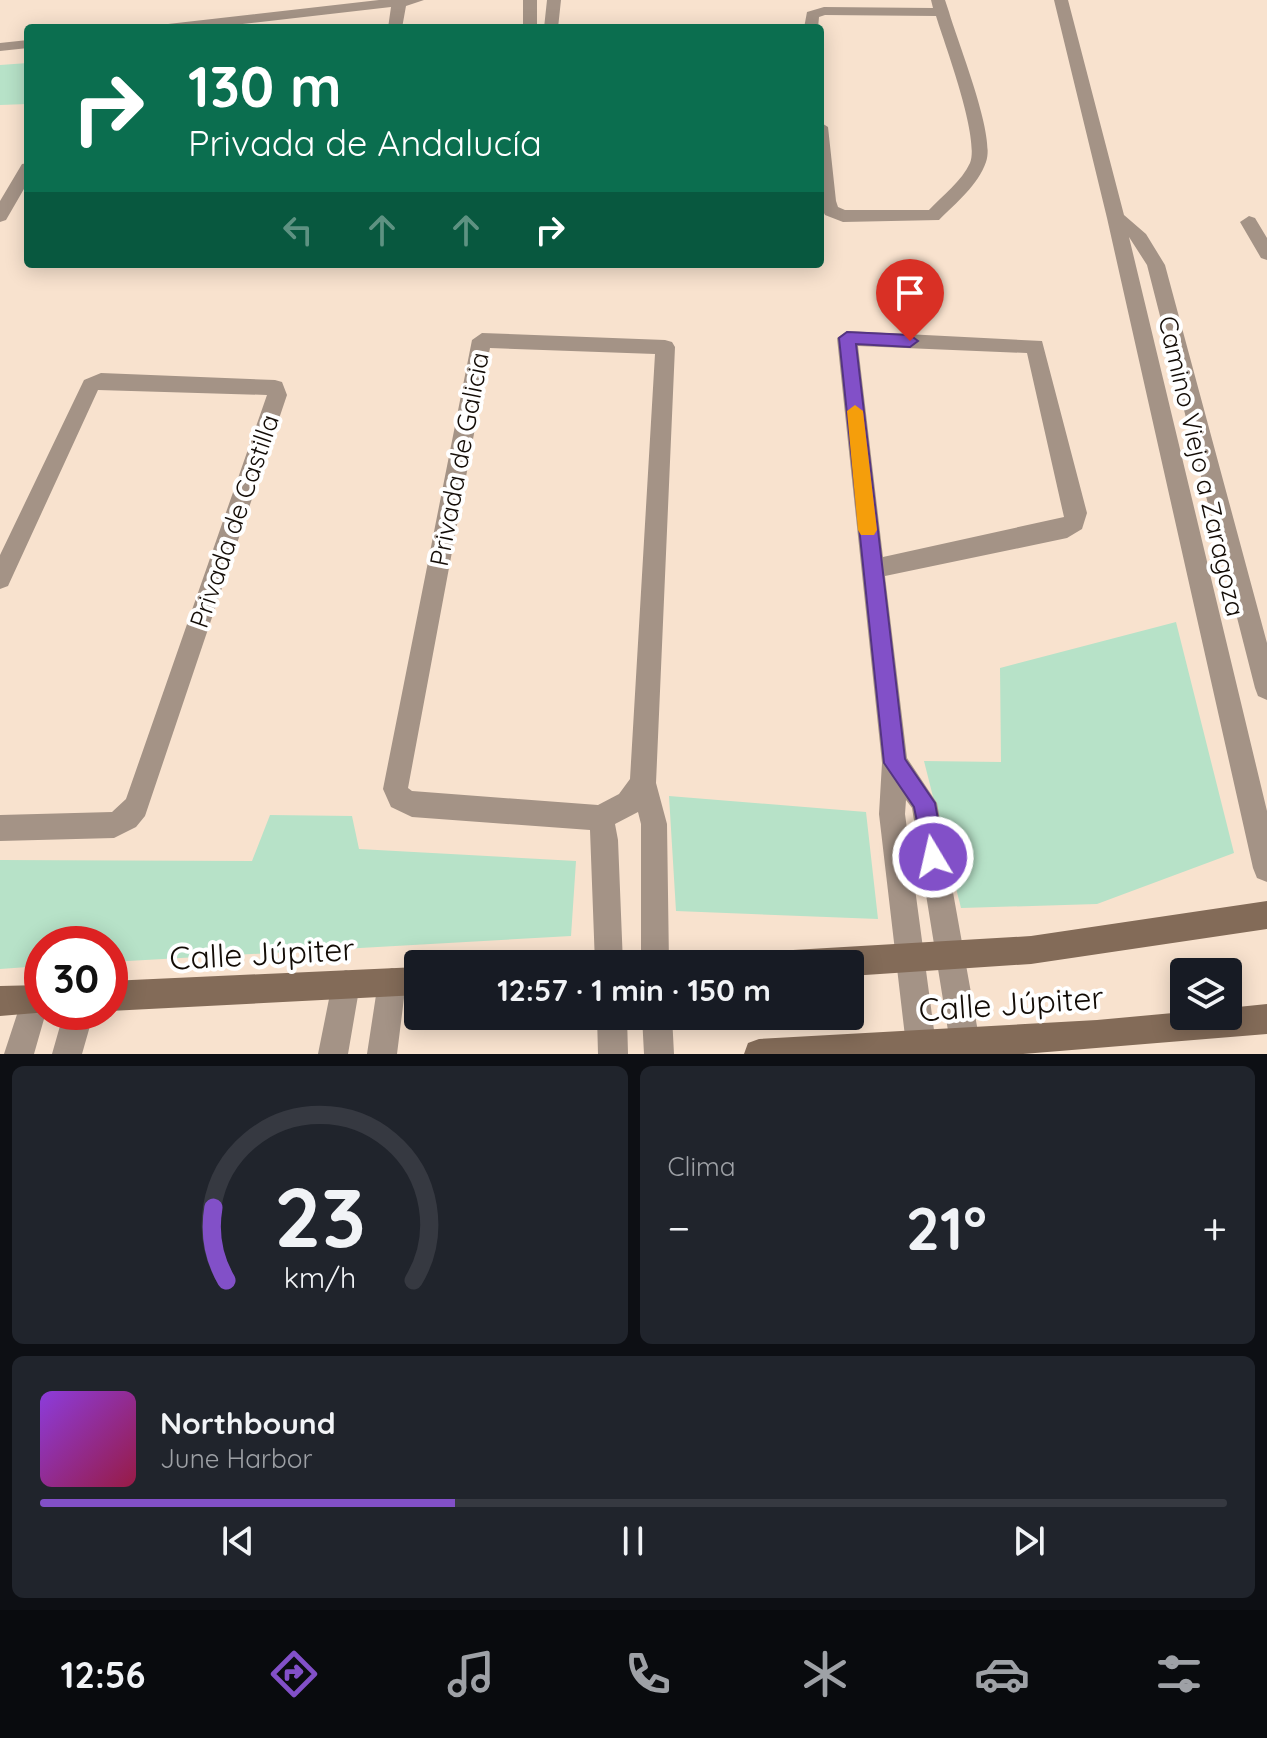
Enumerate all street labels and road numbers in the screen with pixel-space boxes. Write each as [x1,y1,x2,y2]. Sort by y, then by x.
street label: Camino Viejo a Zaragoza [1151,313,1253,619]
street label: Privada de Galicia [422,349,496,569]
street label: Privada de Castilla [182,410,286,632]
street label: Calle Júpiter [168,928,356,978]
street label: Calle Júpiter [917,977,1105,1029]

